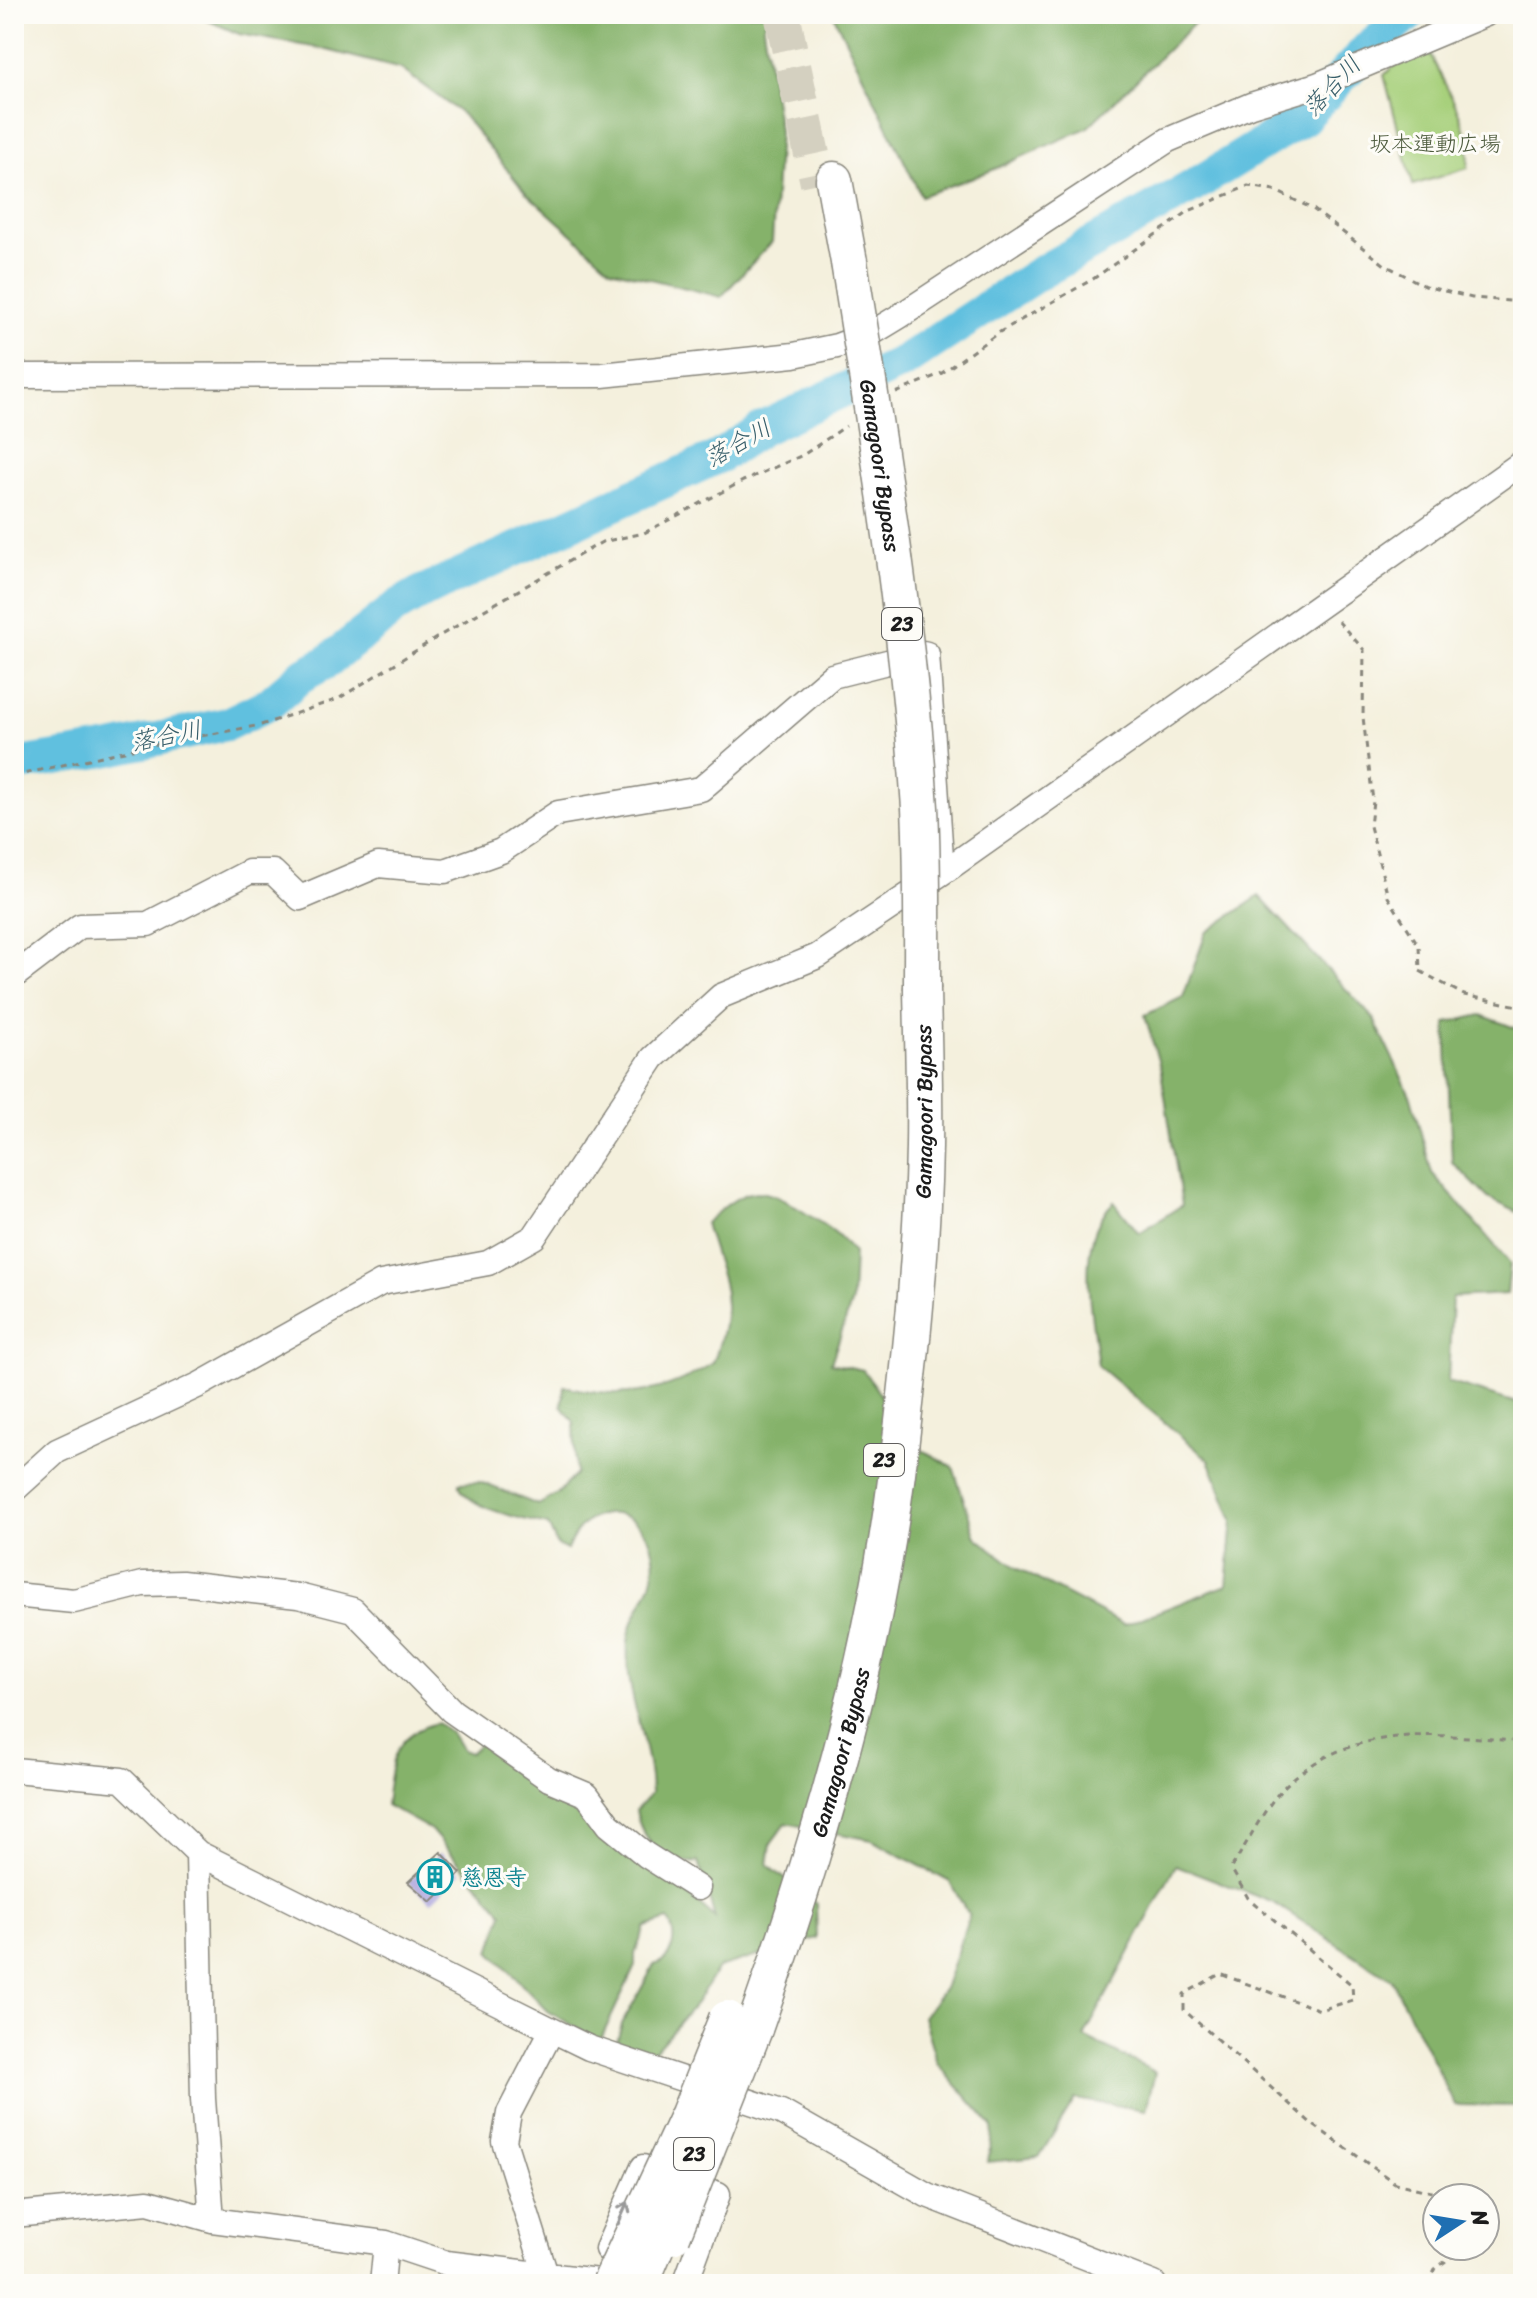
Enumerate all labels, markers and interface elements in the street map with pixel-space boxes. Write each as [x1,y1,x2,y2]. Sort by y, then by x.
water label: 落合川 [1292,45,1372,127]
park label: 坂本運動広場 [1369,124,1501,163]
street label: Gamagoori Bypass [848,377,913,555]
water label: 落合川 [696,407,780,479]
road number: 23 [882,608,922,640]
water label: 落合川 [127,709,205,763]
street label: Gamagoori Bypass [903,1023,944,1199]
road number: 23 [864,1444,904,1476]
street label: Gamagoori Bypass [799,1663,881,1842]
building icon: 慈恩寺 [416,1858,454,1896]
place label: 慈恩寺 [461,1858,527,1897]
road number: 23 [674,2138,714,2170]
north arrow [1421,2182,1501,2262]
one-way arrow [617,2201,632,2225]
text: N [1459,2205,1501,2230]

